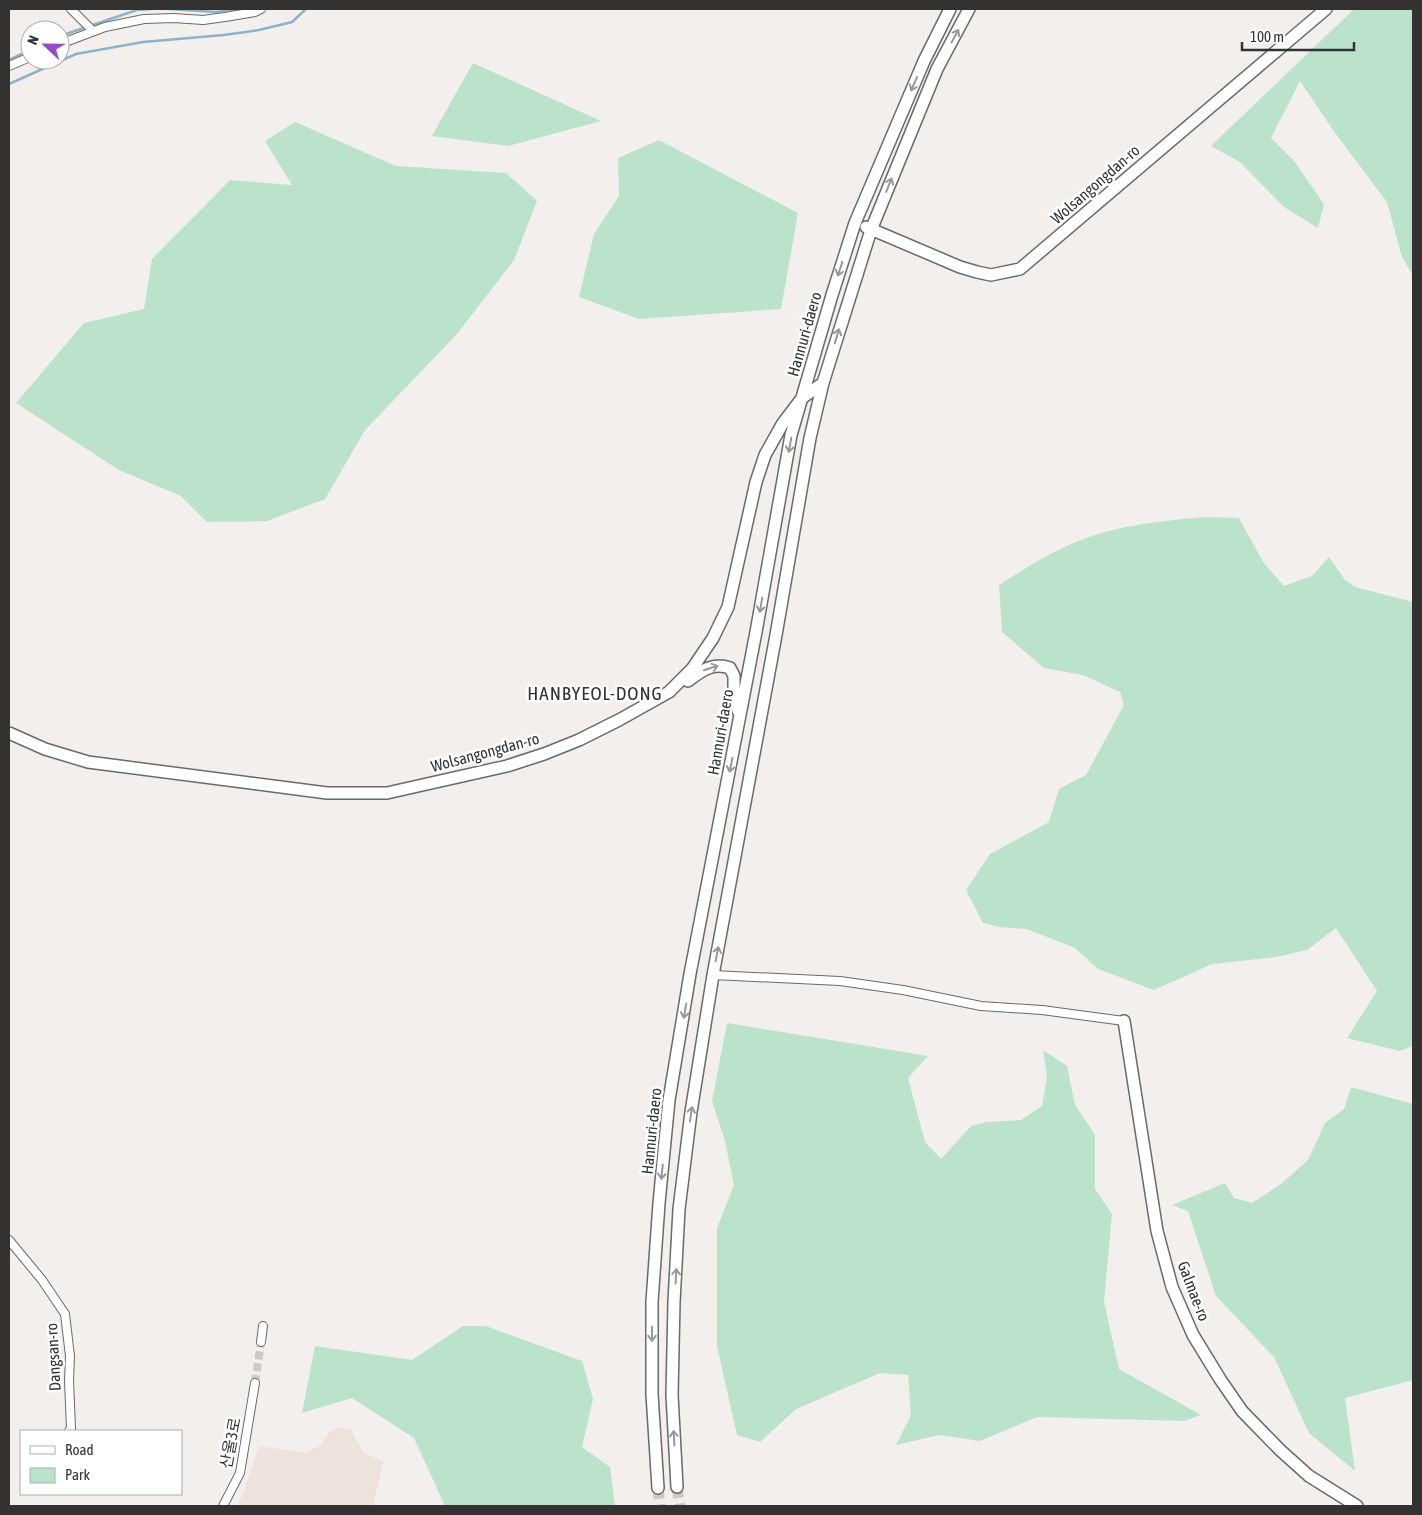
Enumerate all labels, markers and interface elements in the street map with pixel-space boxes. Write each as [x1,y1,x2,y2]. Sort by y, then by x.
north arrow [20,20,70,70]
scale bar [1242,20,1354,52]
text: 100 m [1250,28,1284,45]
one-way arrow [951,29,960,44]
text: N [24,33,42,47]
one-way arrow [908,76,918,91]
street label: Wolsangongdan-ro [1047,141,1144,228]
one-way arrow [885,177,894,193]
one-way arrow [835,261,844,276]
street label: Hannuri-daero [783,290,825,378]
one-way arrow [832,329,842,345]
one-way arrow [784,437,794,453]
one-way arrow [756,596,765,612]
one-way arrow [702,663,718,672]
district label: HANBYEOL-DONG [527,682,663,704]
street label: Hannuri-daero [704,688,736,776]
street label: Wolsangongdan-ro [429,729,541,776]
one-way arrow [725,757,735,773]
one-way arrow [713,946,723,962]
one-way arrow [680,1002,690,1018]
street label: Hannuri-daero [638,1087,664,1175]
one-way arrow [686,1106,696,1122]
one-way arrow [657,1163,667,1179]
street label: Galmae-ro [1174,1259,1214,1323]
one-way arrow [671,1268,680,1284]
street label: Dangsan-ro [42,1322,65,1391]
one-way arrow [647,1325,657,1341]
street label: 산울3로 [216,1416,244,1470]
legend [20,1430,182,1495]
one-way arrow [670,1430,679,1446]
text: Road [65,1441,94,1458]
text: Park [65,1466,90,1483]

